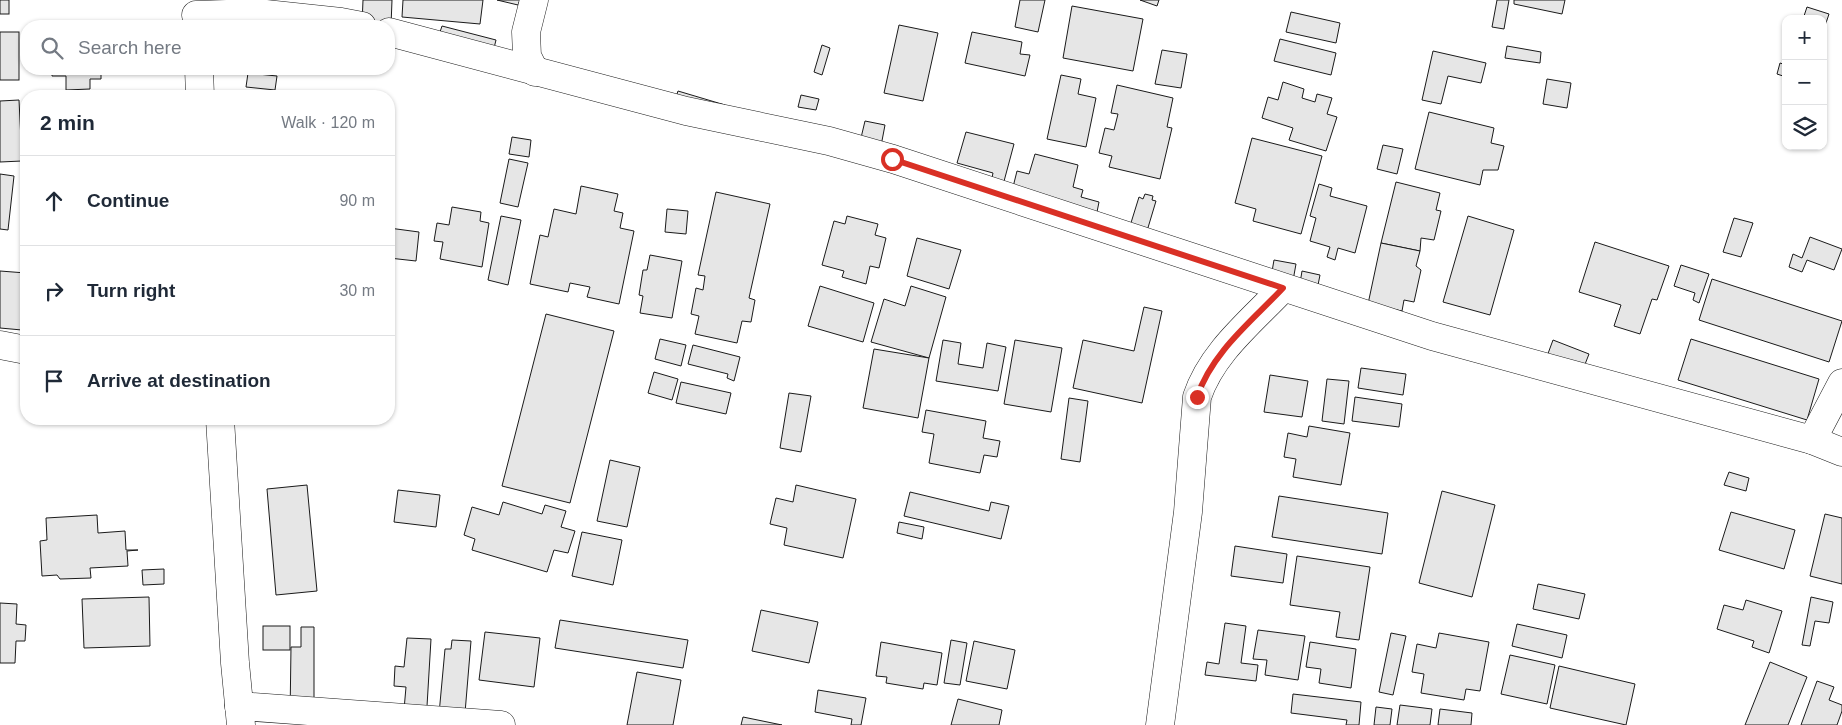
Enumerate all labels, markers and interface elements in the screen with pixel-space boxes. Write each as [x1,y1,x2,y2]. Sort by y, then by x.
map controls [1782,15,1827,150]
button: + [1782,15,1827,60]
search box [20,20,395,75]
icon: search [38,34,66,62]
text: Search here [78,37,182,58]
button: − [1782,60,1827,105]
button: layers [1782,105,1827,150]
text: 2 min [40,111,95,134]
text: Walk · 120 m [281,114,375,131]
route start [881,148,904,171]
icon: ahead [40,187,68,215]
text: Continue [87,190,169,211]
text: 90 m [339,192,375,209]
icon: right [40,277,68,305]
text: Turn right [87,280,175,301]
text: 30 m [339,282,375,299]
icon: arrive [40,367,68,395]
text: Arrive at destination [87,370,271,391]
route end [1186,386,1209,409]

